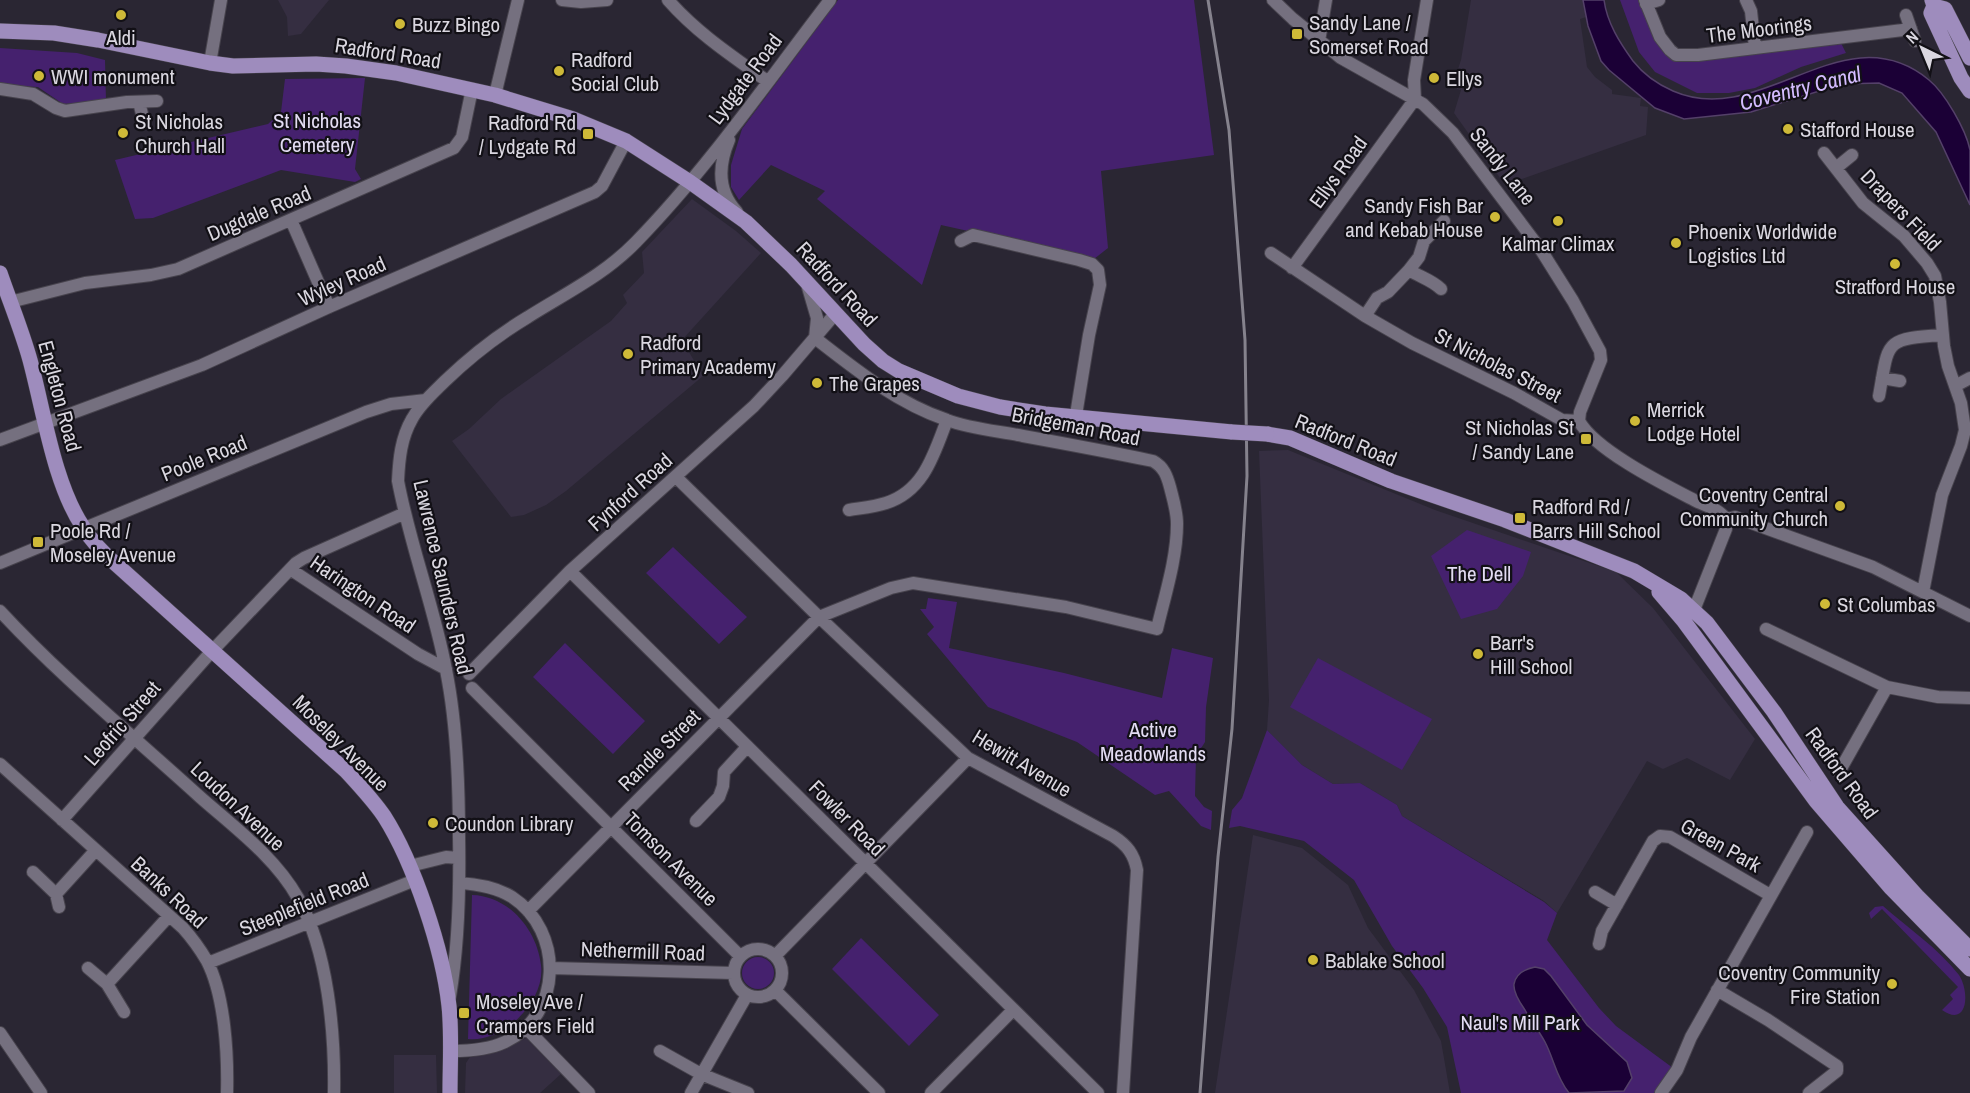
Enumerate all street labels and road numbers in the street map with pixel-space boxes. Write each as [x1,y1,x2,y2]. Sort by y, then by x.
street label: The Moorings [1705,8,1813,50]
street label: Lydgate Road [701,28,789,130]
street label: Radford Road [333,30,443,76]
street label: Sandy Lane [1463,121,1543,211]
street label: Ellys Road [1302,130,1374,214]
street label: Drapers Field [1854,162,1948,258]
street label: Dugdale Road [203,178,315,248]
street label: Radford Road [790,235,884,333]
street label: Wyley Road [294,249,390,313]
street label: St Nicholas Street [1430,321,1567,410]
street label: Engleton Road [31,337,89,455]
street label: Bridgeman Road [1009,399,1143,453]
street label: Radford Road [1291,406,1401,474]
street label: Poole Road [157,428,251,488]
street label: Fynford Road [582,446,678,538]
street label: Lawrence Saunders Road [406,477,480,677]
street label: Harington Road [304,548,422,640]
street label: Leofric Street [77,674,167,772]
street label: Moseley Avenue [286,688,396,798]
street label: Randle Street [612,702,707,797]
street label: Radford Road [1799,721,1885,825]
street label: Hewitt Avenue [967,722,1077,804]
street label: Loudon Avenue [184,755,292,857]
street label: Fowler Road [803,774,891,862]
street label: Tomson Avenue [618,806,724,912]
street label: Green Park [1675,811,1767,879]
street label: Banks Road [125,849,213,935]
street label: Steeplefield Road [235,865,373,943]
street label: Nethermill Road [580,934,706,968]

